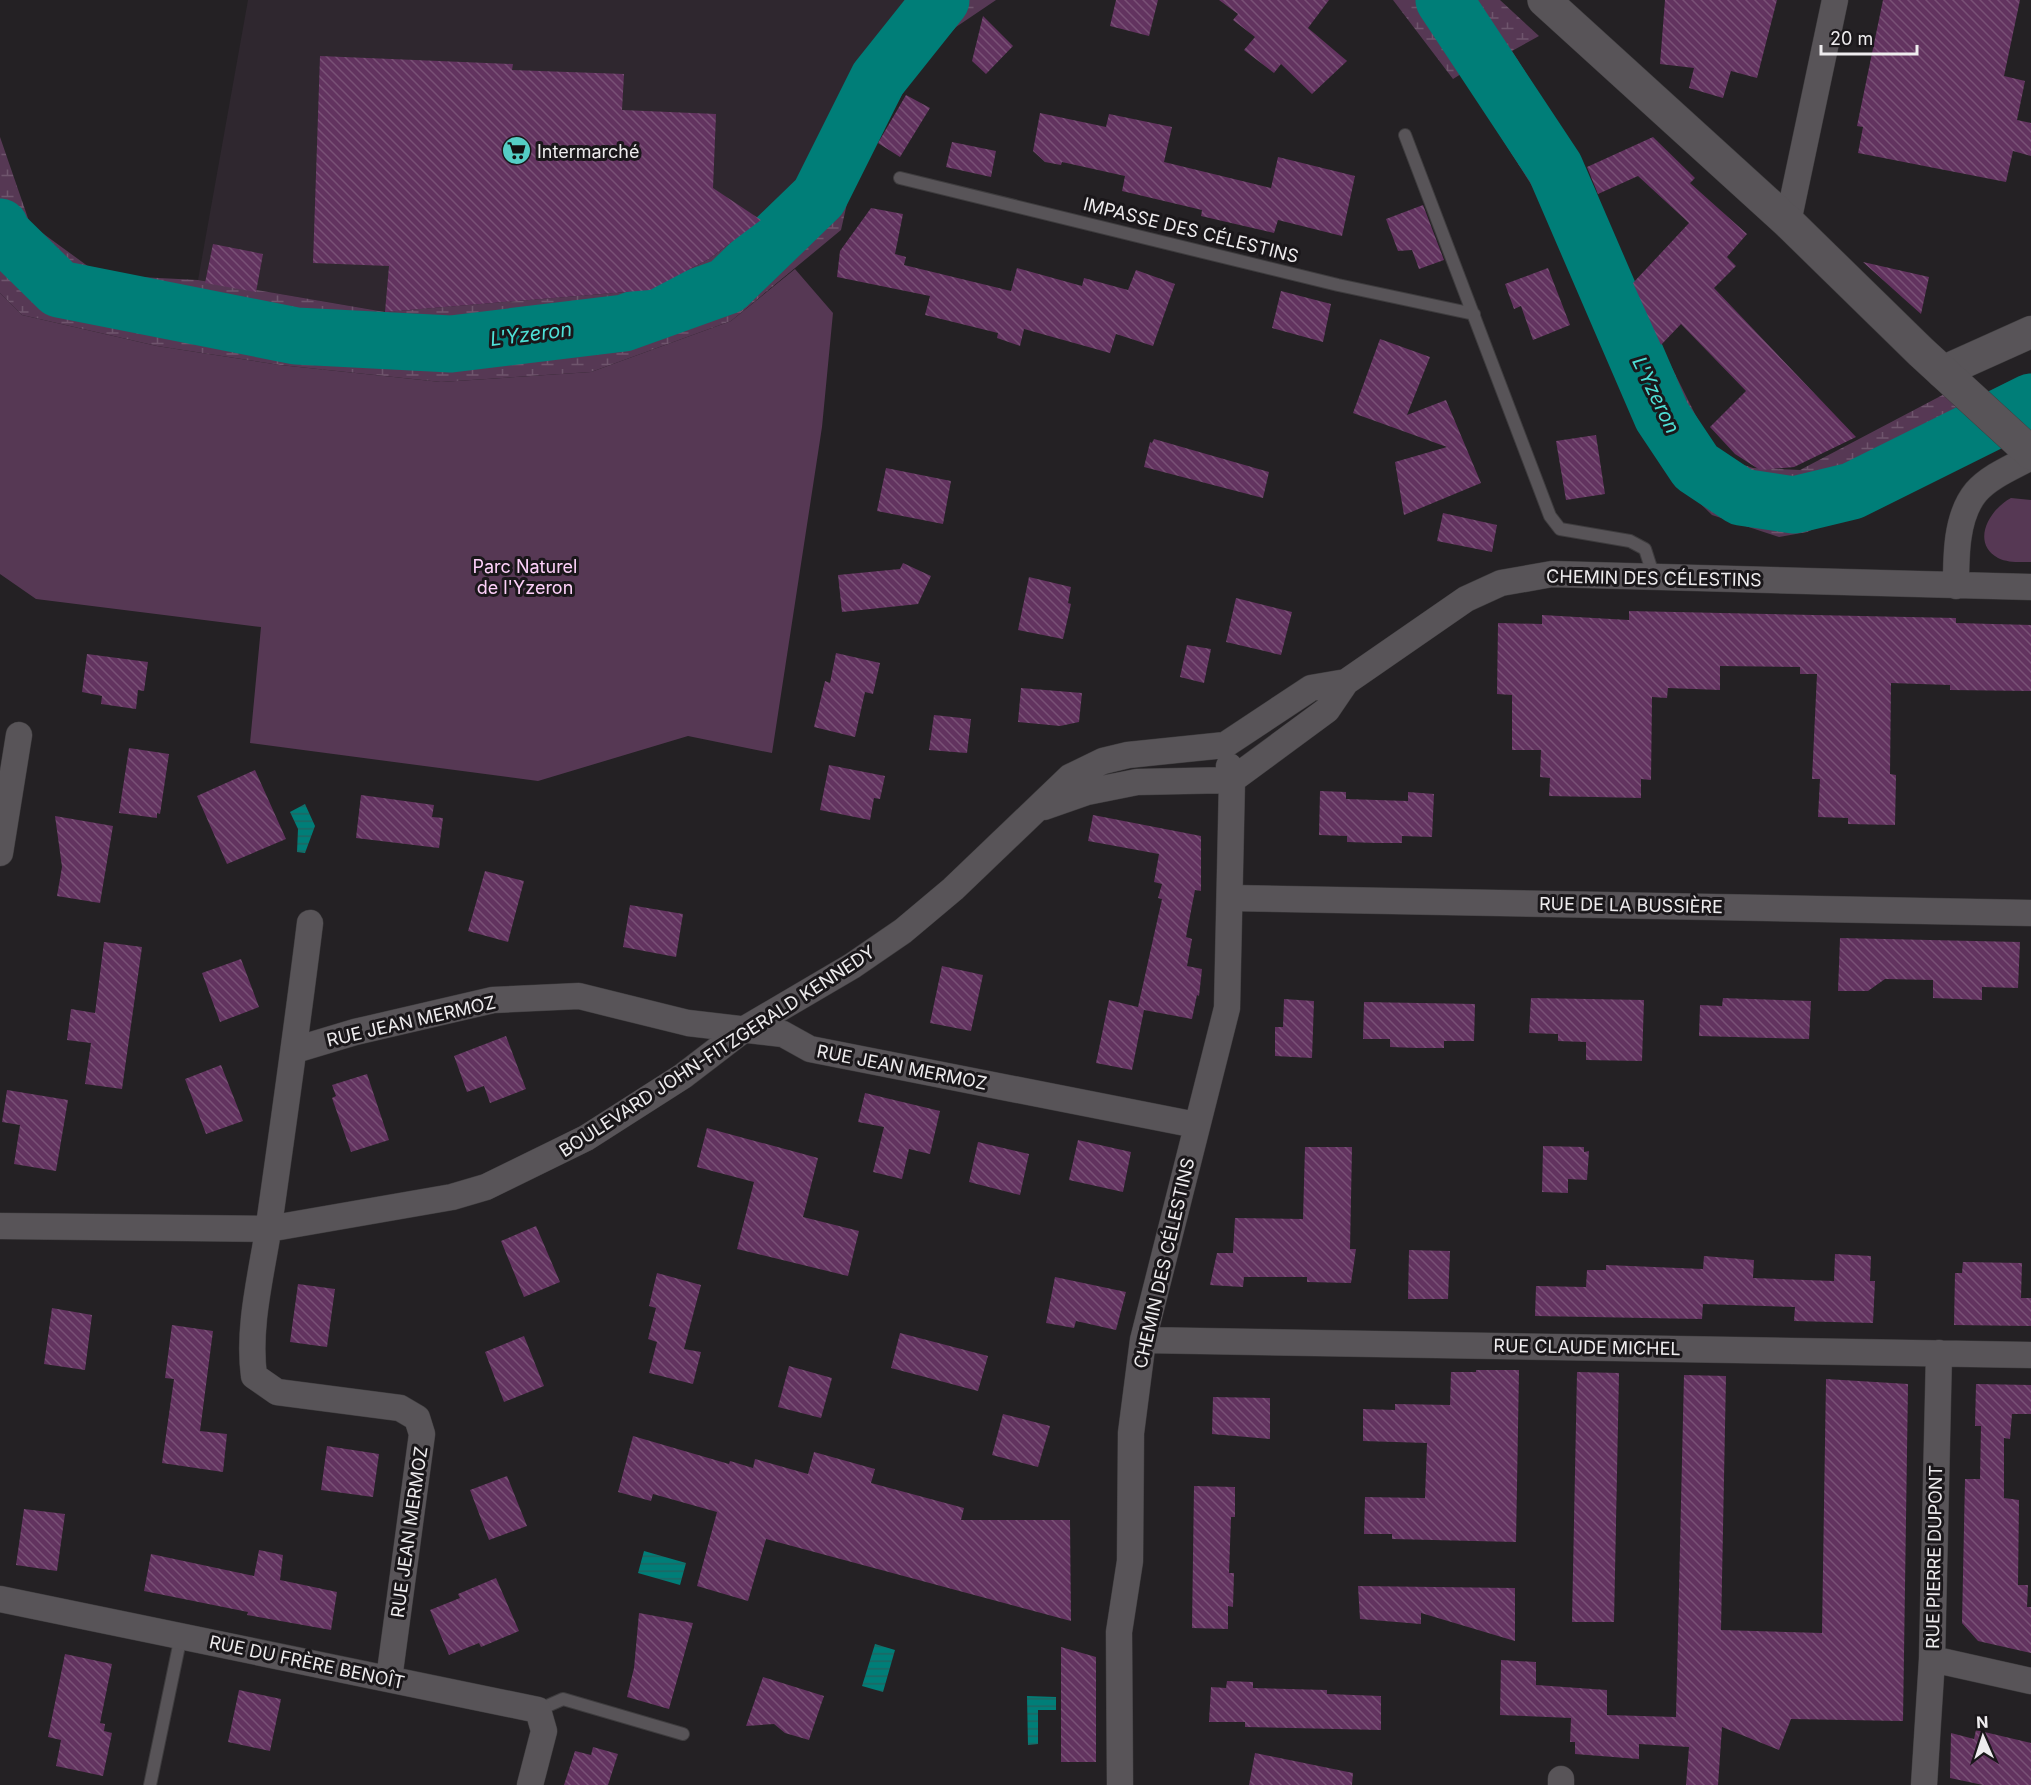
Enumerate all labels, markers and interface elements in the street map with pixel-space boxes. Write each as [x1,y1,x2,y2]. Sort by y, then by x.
scale bar [1821,18,1917,56]
text: 20 m [1830,28,1873,49]
supermarket icon: Intermarché [500,135,532,167]
place label: Intermarché [537,141,640,162]
street label: IMPASSE DES CÉLESTINS [1081,192,1301,267]
water label: L'Yzeron [489,317,573,351]
water label: L'Yzeron [1627,353,1685,437]
park label: Parc Naturel de l'Yzeron [473,556,577,598]
street label: CHEMIN DES CÉLESTINS [1546,565,1762,590]
street label: RUE DE LA BUSSIÈRE [1539,892,1723,917]
street label: BOULEVARD JOHN-FITZGERALD KENNEDY [555,941,879,1161]
street label: RUE JEAN MERMOZ [324,991,498,1051]
street label: RUE JEAN MERMOZ [815,1040,989,1094]
street label: CHEMIN DES CÉLESTINS [1129,1155,1198,1370]
street label: RUE CLAUDE MICHEL [1493,1335,1681,1359]
street label: RUE JEAN MERMOZ [387,1445,431,1619]
street label: RUE PIERRE DUPONT [1922,1465,1946,1649]
street label: RUE DU FRÈRE BENOÎT [207,1630,407,1693]
north arrow [1953,1707,2013,1767]
text: N [1976,1712,1989,1732]

